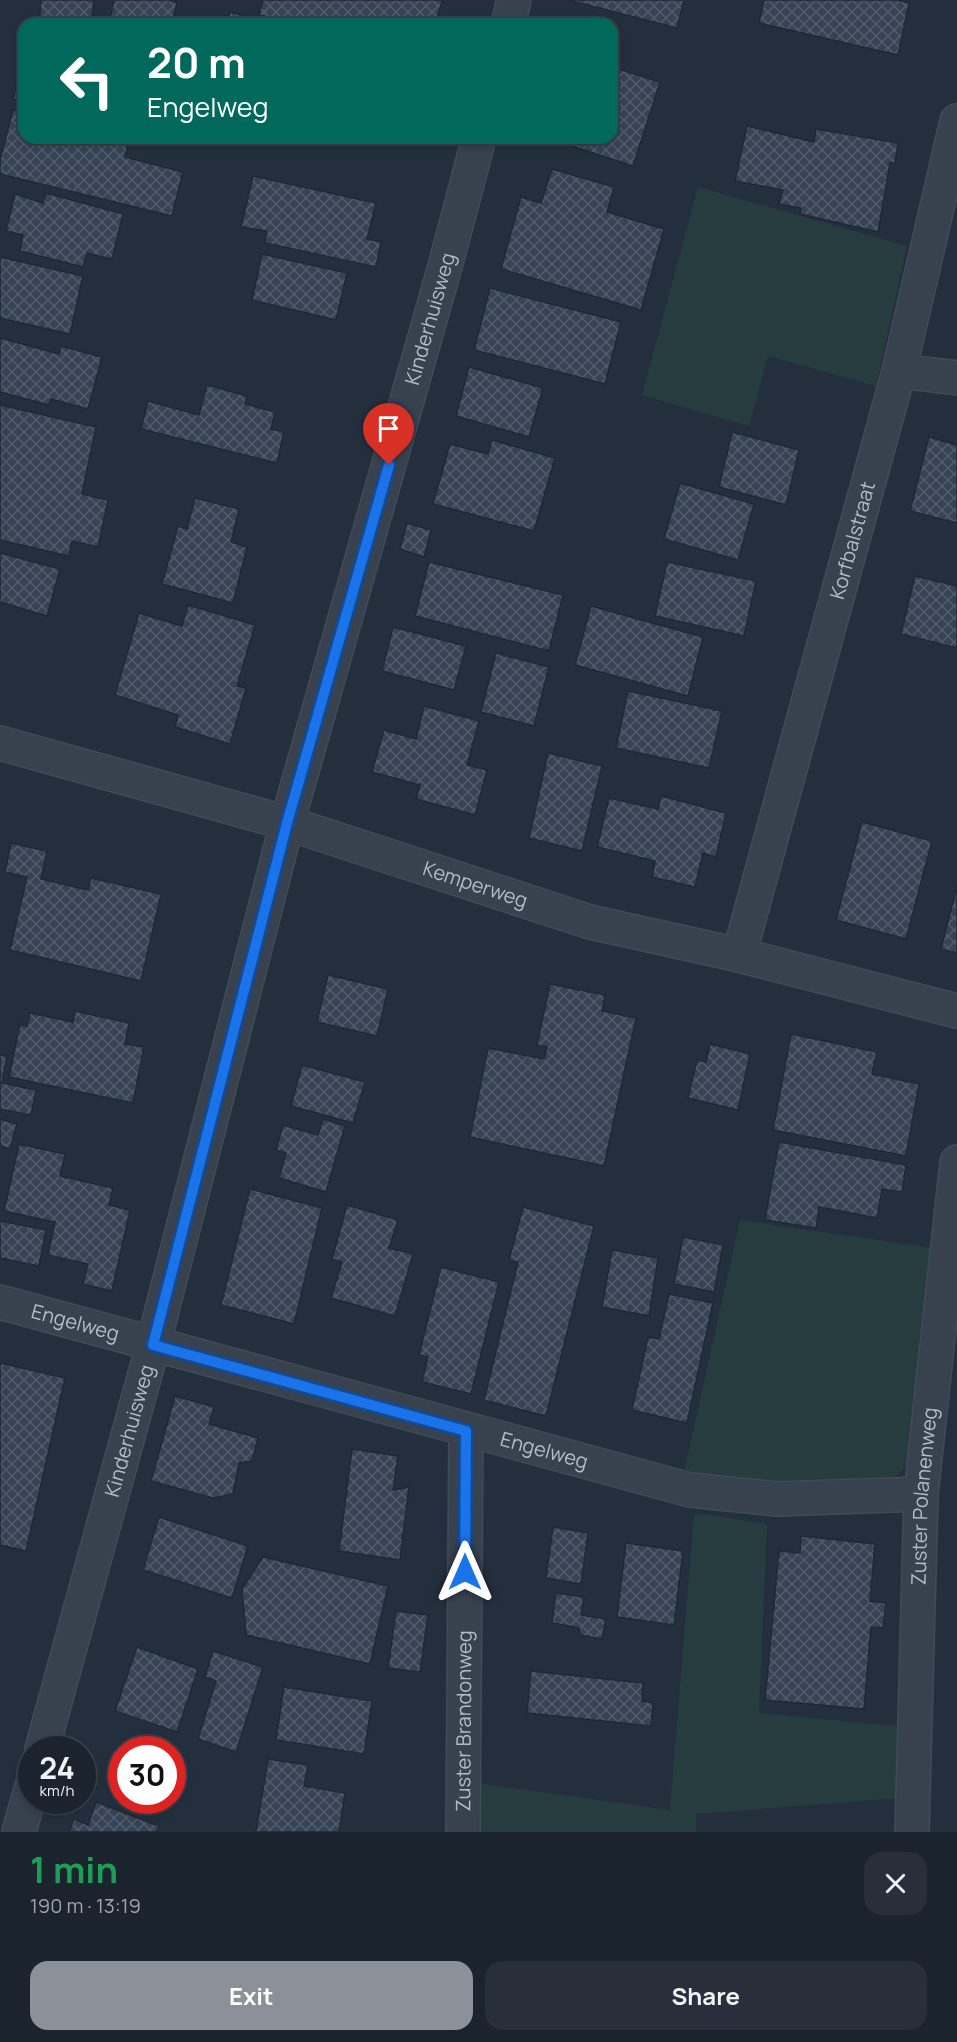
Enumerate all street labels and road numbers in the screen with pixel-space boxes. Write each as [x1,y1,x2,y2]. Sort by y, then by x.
street label: Kinderhuisweg [398,250,461,388]
street label: Korfbalstraat [823,478,881,602]
street label: Kemperweg [420,854,531,914]
street label: Engelweg [28,1297,122,1347]
street label: Kinderhuisweg [98,1361,160,1500]
street label: Zuster Polanenweg [905,1406,943,1586]
street label: Engelweg [497,1425,591,1475]
street label: Zuster Brandonweg [449,1630,478,1812]

